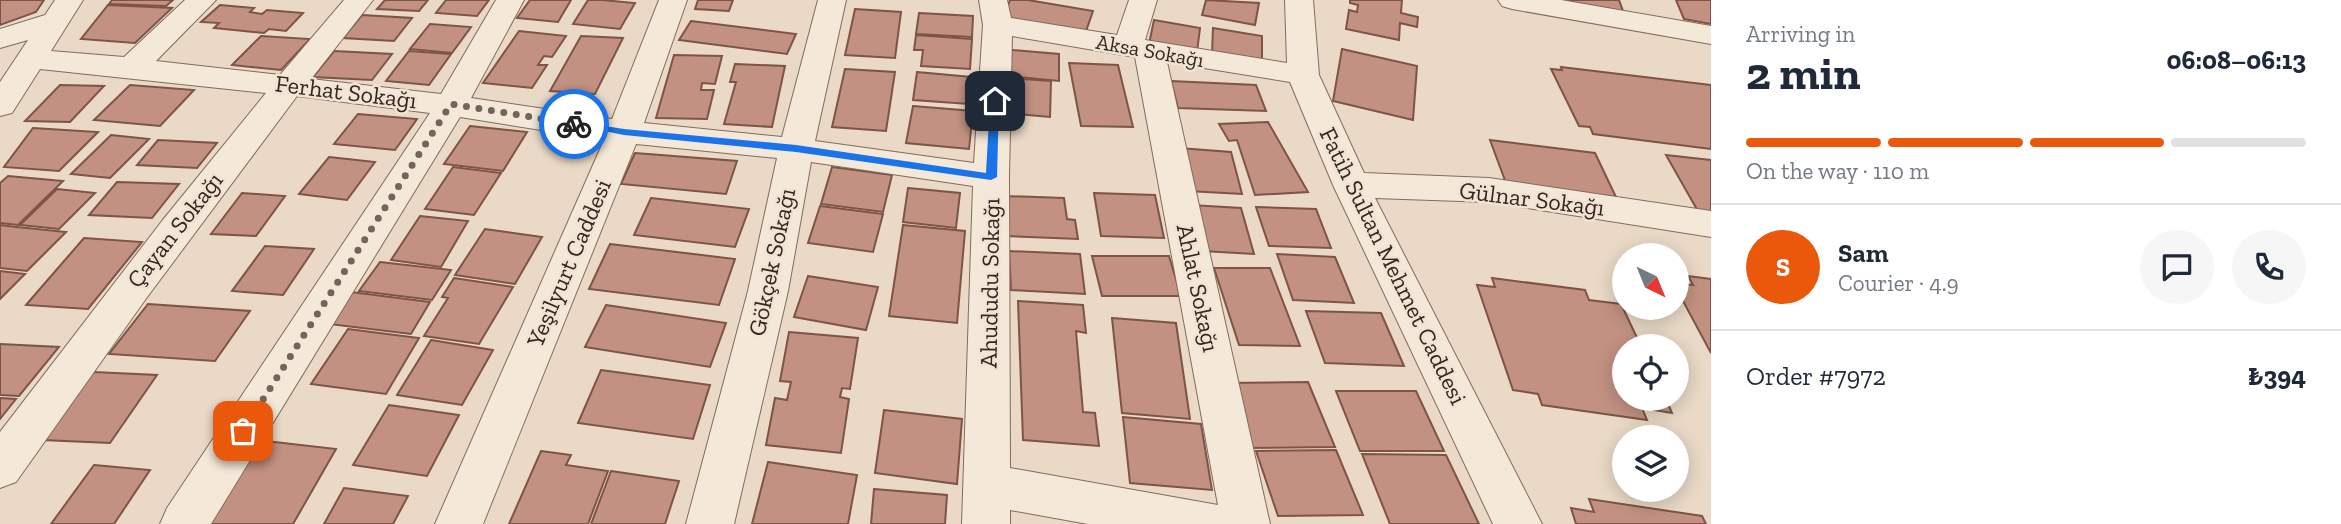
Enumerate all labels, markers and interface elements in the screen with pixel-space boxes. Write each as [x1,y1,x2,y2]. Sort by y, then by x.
text: Arriving in [1746,20,1855,48]
street label: Aksa Sokağı [1094,29,1206,72]
text: 06:08–06:13 [2167,44,2306,76]
text: 2 min [1746,46,1861,101]
street label: Ferhat Sokağı [274,68,419,115]
pin [965,71,1025,131]
icon: home [976,82,1014,120]
courier [539,89,609,159]
icon: bike [555,105,593,143]
street label: Fatih Sultan Mehmet Caddesi [1314,122,1473,409]
text: On the way · 110 m [1746,157,1929,185]
street label: Çayan Sokağı [120,166,229,293]
street label: Yeşilyurt Caddesi [520,174,617,352]
street label: Gülnar Sokağı [1458,175,1607,222]
street label: Gökçek Sokağı [742,185,801,338]
street label: Ahududu Sokağı [974,197,1005,368]
street label: Ahlat Sokağı [1171,221,1226,355]
button: chat [2140,230,2214,304]
button: phone [2232,230,2306,304]
text: Sam [1838,237,1888,269]
north arrow [1612,243,1689,320]
map controls [1612,243,1689,502]
text: S [1776,251,1790,283]
text: Courier · 4.9 [1838,269,1959,297]
button: locate [1612,334,1689,411]
text: Order #7972 [1746,360,1886,392]
text: ₺394 [2248,360,2306,392]
pin [213,401,273,461]
icon: bag [224,412,262,450]
button: layers [1612,425,1689,502]

